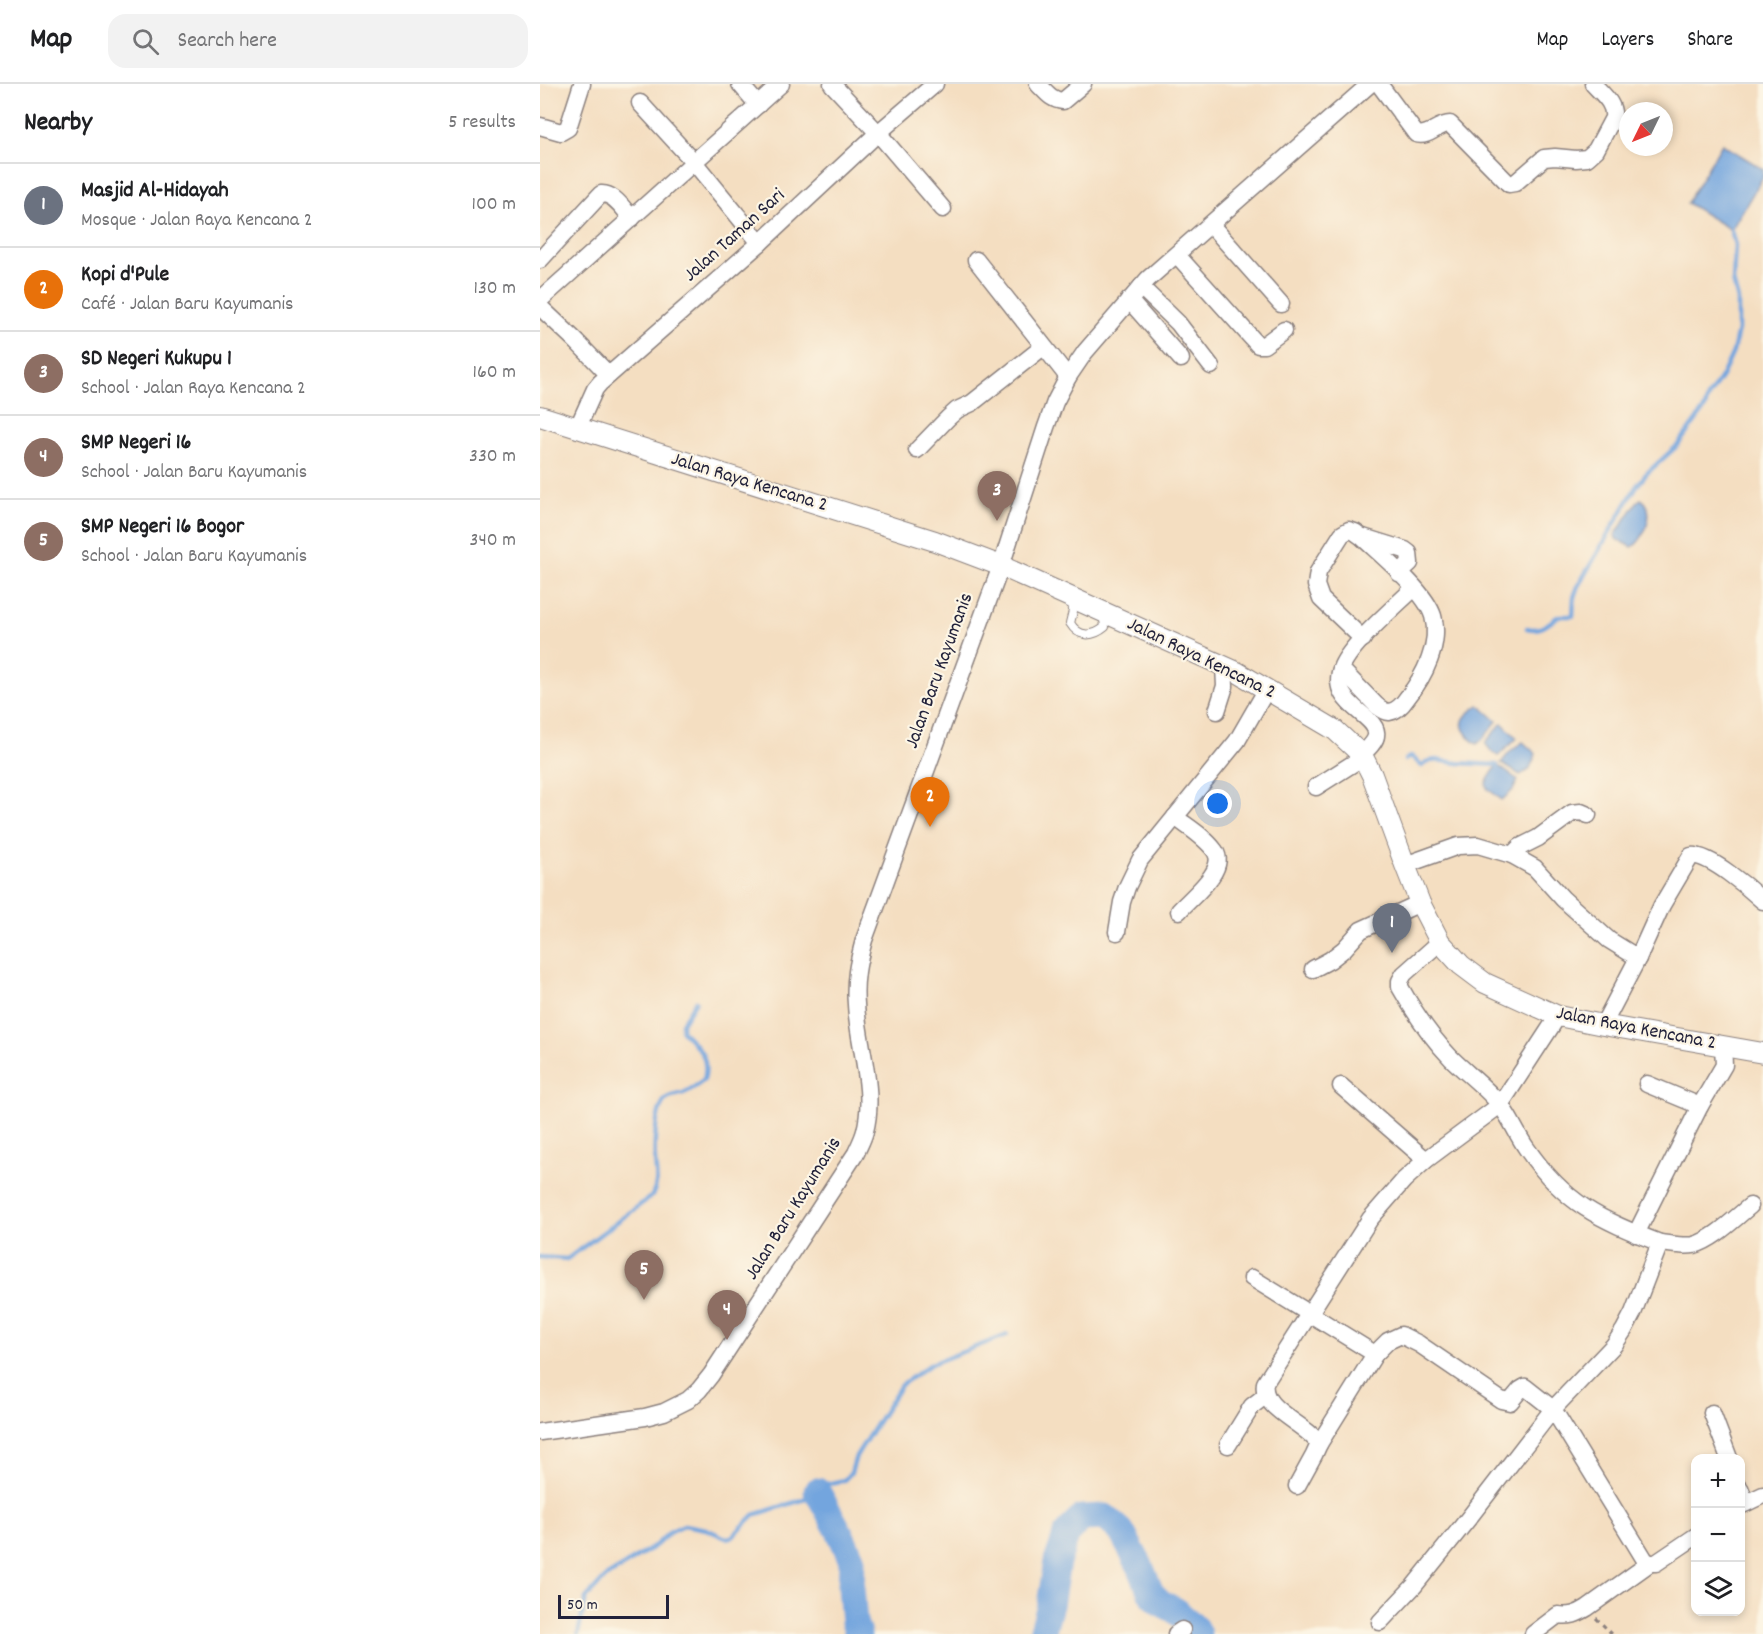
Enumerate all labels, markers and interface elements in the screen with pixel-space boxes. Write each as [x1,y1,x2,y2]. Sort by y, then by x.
search box [108,14,528,68]
text: Map [30,21,72,61]
icon: search [129,25,162,58]
text: Search here [177,26,277,57]
text: Map [1537,26,1568,56]
text: Layers [1601,26,1654,56]
text: Share [1687,26,1733,56]
north arrow [1619,102,1673,156]
text: Nearby [24,105,92,142]
text: 5 results [448,109,516,137]
text: Masjid Al-Hidayah [81,176,229,207]
street label: Jalan Taman Sari [678,182,792,289]
text: 1 [41,191,46,219]
text: 100 m [472,191,516,219]
text: Mosque · Jalan Raya Kencana 2 [81,207,313,235]
text: Kopi d'Pule [81,260,169,291]
text: 2 [39,275,48,303]
text: 130 m [474,275,516,303]
text: Café · Jalan Baru Kayumanis [81,291,294,319]
text: SD Negeri Kukupu 1 [81,344,232,375]
text: 3 [39,359,48,387]
text: 160 m [473,359,516,387]
text: School · Jalan Raya Kencana 2 [81,375,306,403]
text: SMP Negeri 16 [81,428,191,459]
text: 4 [39,443,48,471]
text: 330 m [469,443,516,471]
street label: Jalan Raya Kencana 2 [667,446,831,520]
text: School · Jalan Baru Kayumanis [81,459,307,487]
pin: 3 [978,472,1016,521]
text: SMP Negeri 16 Bogor [81,512,244,543]
text: 5 [39,527,48,555]
text: 340 m [470,527,516,555]
text: School · Jalan Baru Kayumanis [81,543,307,571]
street label: Jalan Baru Kayumanis [899,589,981,753]
street label: Jalan Raya Kencana 2 [1122,611,1280,707]
pin: 2 [910,778,950,827]
your location [1203,789,1232,818]
pin: 1 [1372,904,1412,953]
street label: Jalan Raya Kencana 2 [1554,1000,1718,1058]
street label: Jalan Baru Kayumanis [739,1132,849,1286]
pin: 5 [624,1250,664,1300]
pin: 4 [708,1290,747,1340]
map controls [1691,1454,1745,1616]
button: + [1691,1454,1745,1508]
button: − [1691,1508,1745,1562]
button: layers [1691,1562,1745,1616]
scale bar [558,1592,669,1620]
text: 50 m [567,1594,598,1617]

